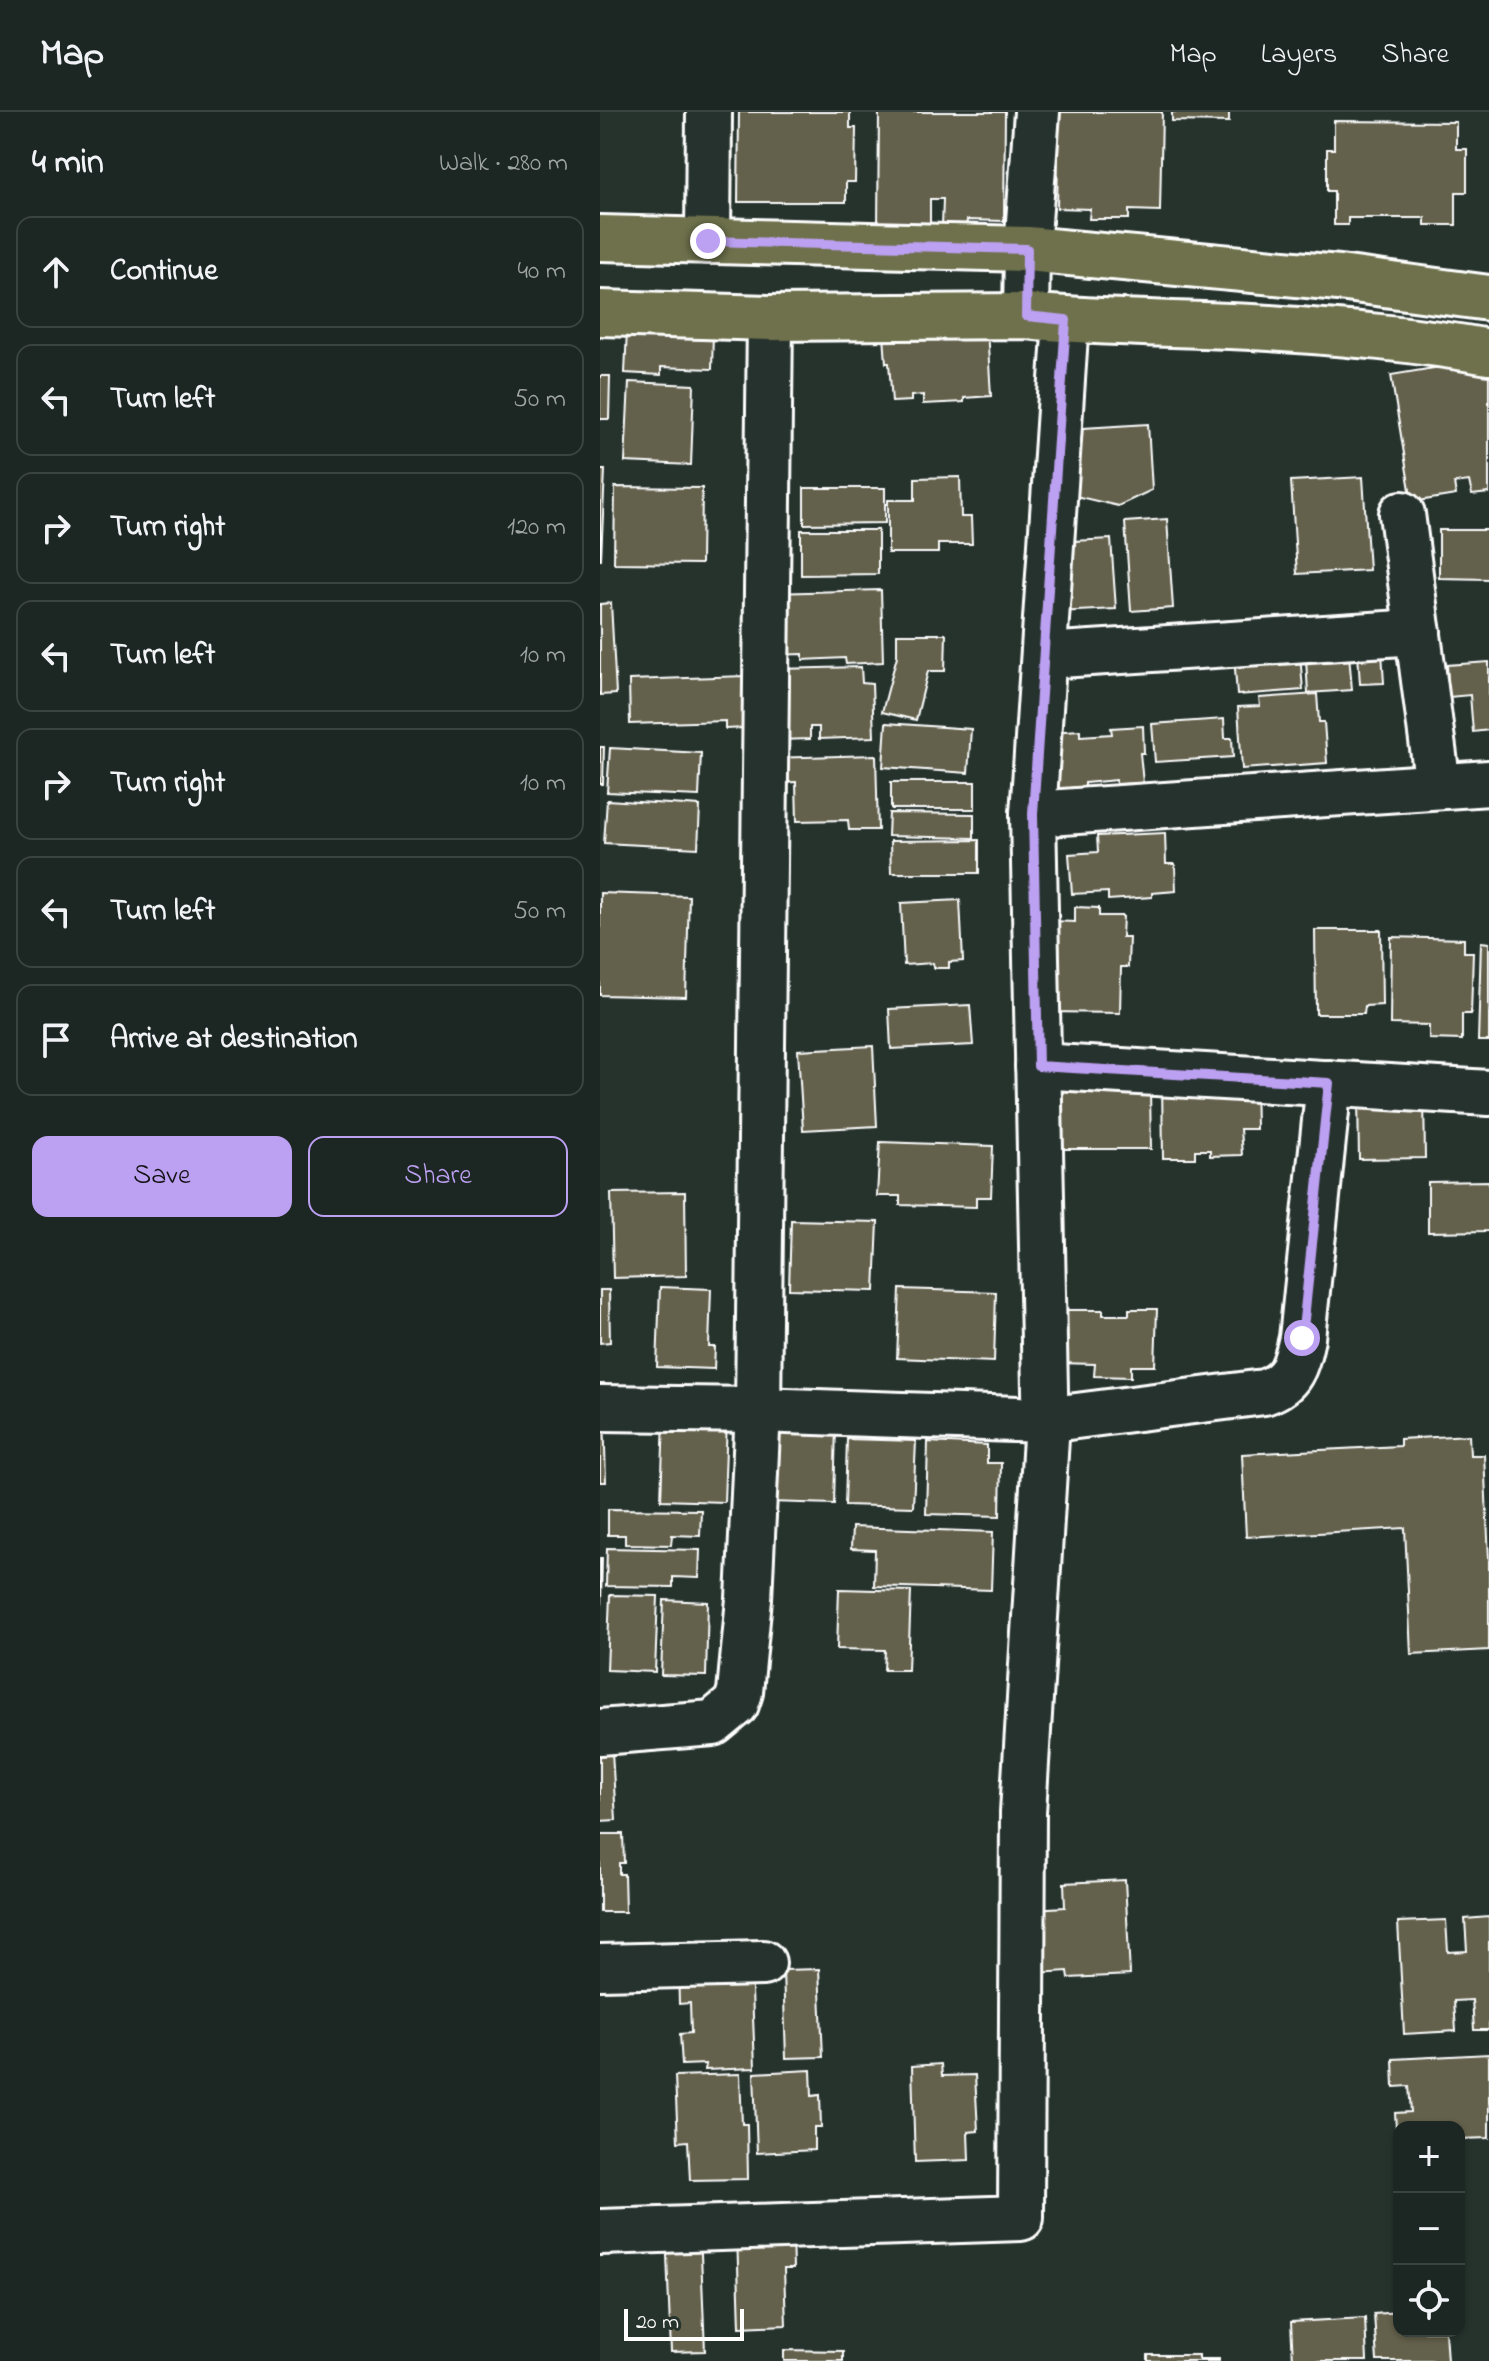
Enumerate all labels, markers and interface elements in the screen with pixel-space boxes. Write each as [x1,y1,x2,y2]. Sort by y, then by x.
text: Map [40,27,104,83]
text: Map [1169,35,1217,76]
text: Layers [1261,35,1337,76]
text: Share [1381,35,1449,76]
text: 4 min [32,139,104,189]
text: Walk · 280 m [439,145,568,183]
route end [690,223,726,259]
icon: ahead [34,250,78,294]
text: Continue [110,250,218,294]
text: 40 m [517,253,566,291]
icon: left [34,378,78,422]
text: Turn left [110,378,215,422]
text: 50 m [513,381,566,419]
icon: right [34,506,78,550]
text: Turn right [110,506,225,550]
text: 120 m [507,509,566,547]
icon: left [34,634,78,678]
text: Turn left [110,634,215,678]
text: 10 m [520,637,566,675]
icon: right [34,762,78,806]
text: Turn right [110,762,225,806]
text: 10 m [520,765,566,803]
icon: left [34,890,78,934]
text: Turn left [110,890,215,934]
text: 50 m [513,893,566,931]
icon: arrive [34,1018,78,1062]
text: Arrive at destination [110,1018,358,1062]
button: Save [32,1136,292,1217]
button: Share [308,1136,568,1217]
route start [1284,1320,1320,1356]
map controls [1393,2121,1465,2337]
button: + [1393,2121,1465,2193]
button: − [1393,2193,1465,2265]
button: locate [1393,2265,1465,2337]
scale bar [624,2305,744,2341]
text: 20 m [636,2307,679,2339]

